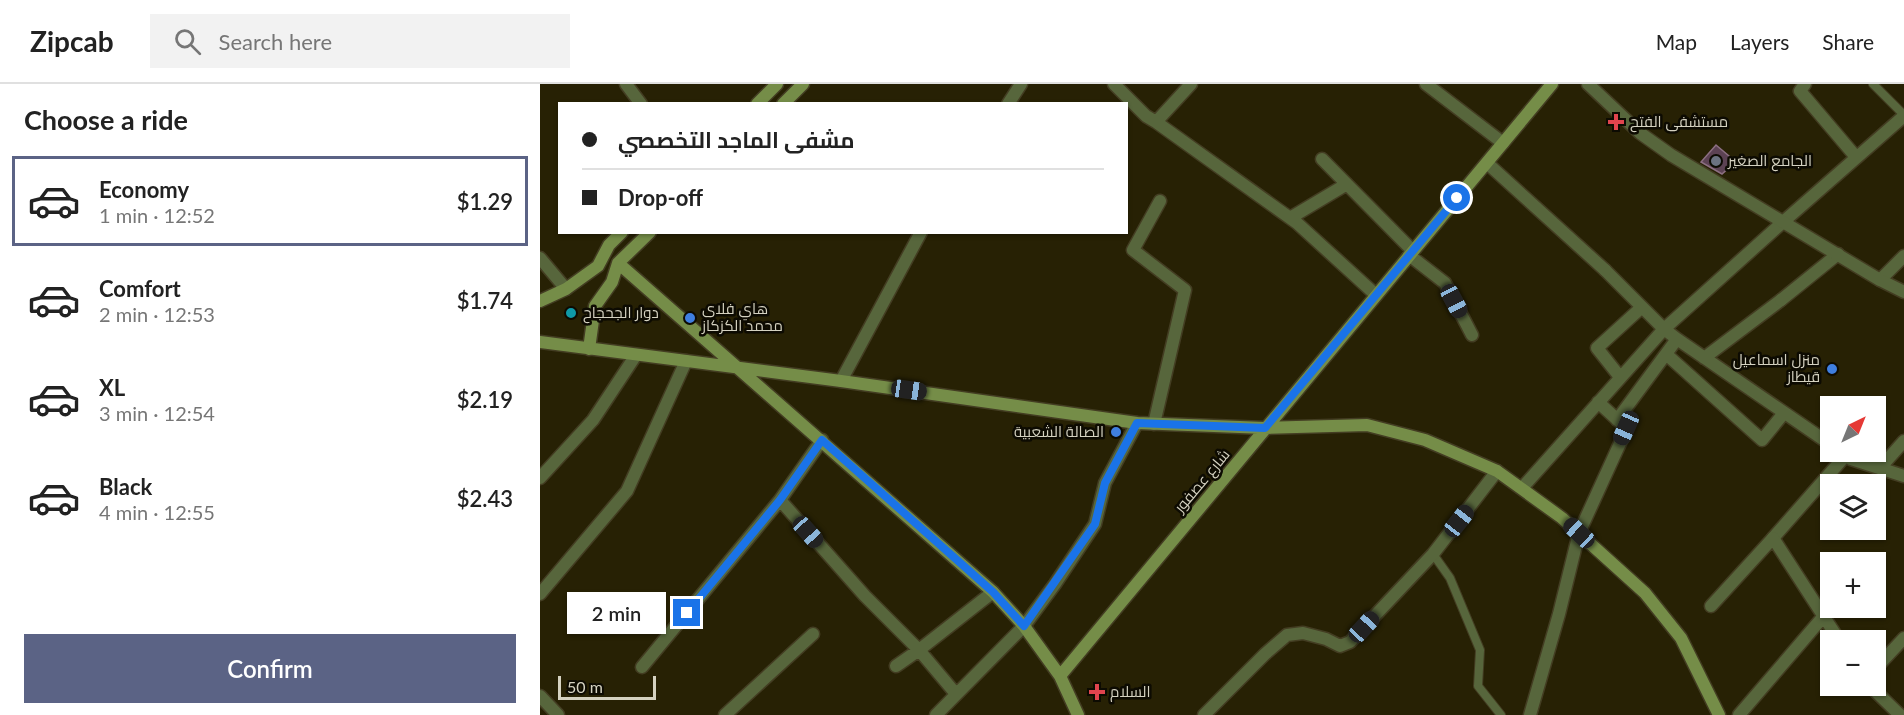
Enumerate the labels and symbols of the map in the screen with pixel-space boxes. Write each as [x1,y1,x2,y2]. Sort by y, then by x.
place label: مستشفى الفتح [1630,112,1728,133]
marker: مستشفى الفتح [1607,113,1625,131]
place label: الجامع الصغير [1727,151,1812,172]
marker: الجامع الصغير [1709,154,1723,168]
route start [1443,184,1470,211]
car [1438,281,1470,321]
place label: هاي فلاي محمد الكزكاز [701,299,783,335]
place label: دوار الجحجاح [583,303,659,324]
marker: دوار الجحجاح [564,306,578,320]
marker: هاي فلاي محمد الكزكاز [683,311,697,325]
place label: منزل اسماعيل قيطاز [1733,350,1820,386]
marker: منزل اسماعيل قيطاز [1825,362,1839,376]
car [890,379,928,401]
north arrow [1820,396,1886,462]
car [1610,408,1642,448]
place label: الصالة الشعبية [1014,422,1104,440]
marker: الصالة الشعبية [1109,425,1123,439]
street label: شارع عصفور [1169,445,1235,518]
car [1441,501,1477,541]
car [789,513,827,551]
car [1560,514,1598,552]
callout: 2 min [567,592,666,634]
route end [673,599,700,626]
car [1345,608,1383,646]
scale bar [558,673,656,700]
place label: السلام [1110,682,1151,702]
marker: السلام [1088,683,1106,701]

